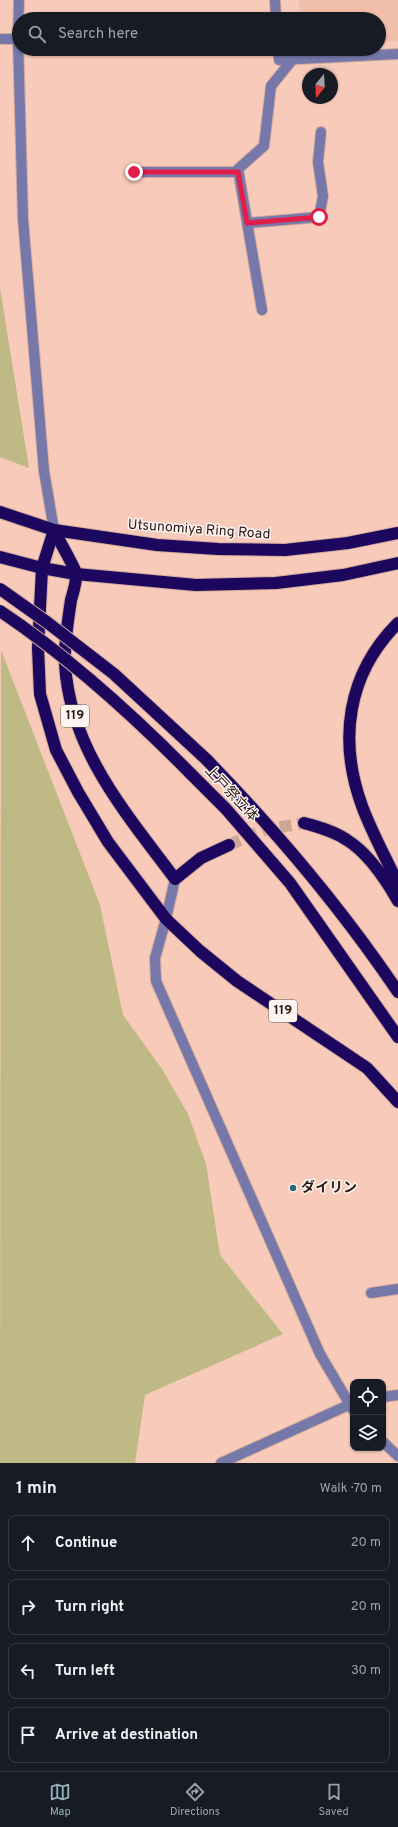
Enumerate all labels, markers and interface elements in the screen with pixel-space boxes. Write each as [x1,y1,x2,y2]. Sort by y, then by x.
search box [12,12,386,56]
icon: search [26,23,48,45]
text: Search here [58,25,138,44]
north arrow [302,68,338,104]
route end [125,163,143,181]
route start [310,208,328,226]
street label: Utsunomiya Ring Road [127,517,271,543]
road number: 119 [61,705,89,727]
street label: 上戸祭立体 [201,763,261,825]
road number: 119 [269,1000,297,1022]
place label: ダイリン [301,1179,357,1197]
marker: ダイリン [288,1183,298,1193]
map controls [350,1379,386,1451]
button: locate [350,1379,386,1415]
button: layers [350,1415,386,1451]
text: 1 min [16,1478,57,1500]
text: Walk · 70 m [320,1481,382,1497]
icon: ahead [17,1532,39,1554]
text: Continue [55,1534,117,1553]
text: 20 m [351,1535,381,1551]
icon: right [17,1596,39,1618]
text: Turn right [55,1598,124,1617]
text: 20 m [351,1599,381,1615]
icon: left [17,1660,39,1682]
text: Turn left [55,1662,115,1681]
text: 30 m [351,1663,381,1679]
icon: arrive [17,1724,39,1746]
text: Arrive at destination [55,1726,198,1745]
tab: Map [49,1781,71,1819]
tab: Directions [170,1781,220,1819]
tab: Saved [318,1781,349,1819]

